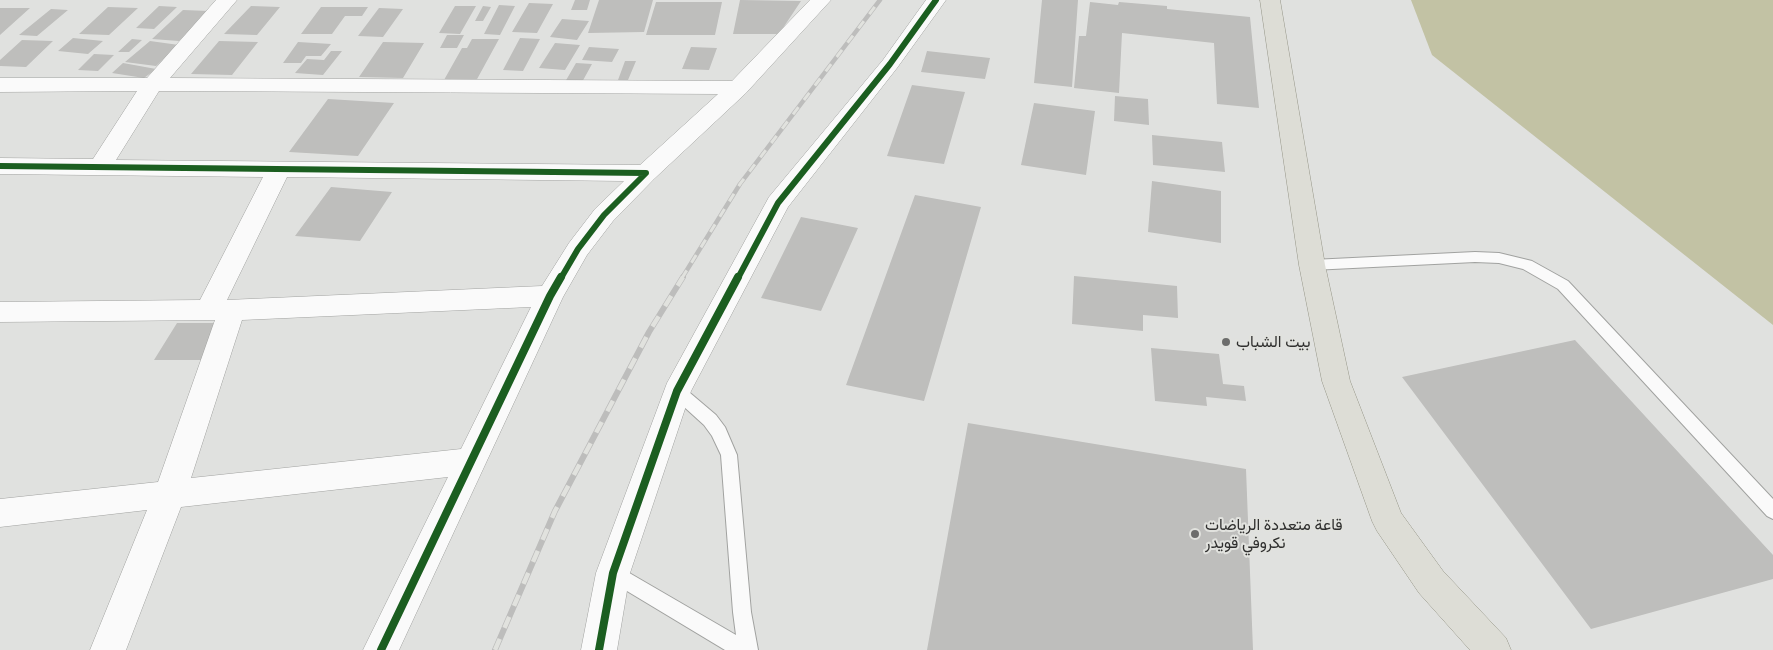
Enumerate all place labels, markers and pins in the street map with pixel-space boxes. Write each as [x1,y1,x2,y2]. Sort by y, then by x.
place label: بيت الشباب [1236,332,1311,352]
marker: بيت الشباب [1220,336,1232,348]
place label: قاعة متعددة الرياضات نكروفي قويدر [1205,515,1343,553]
marker: قاعة متعددة الرياضات نكروفي قويدر [1189,528,1201,540]

